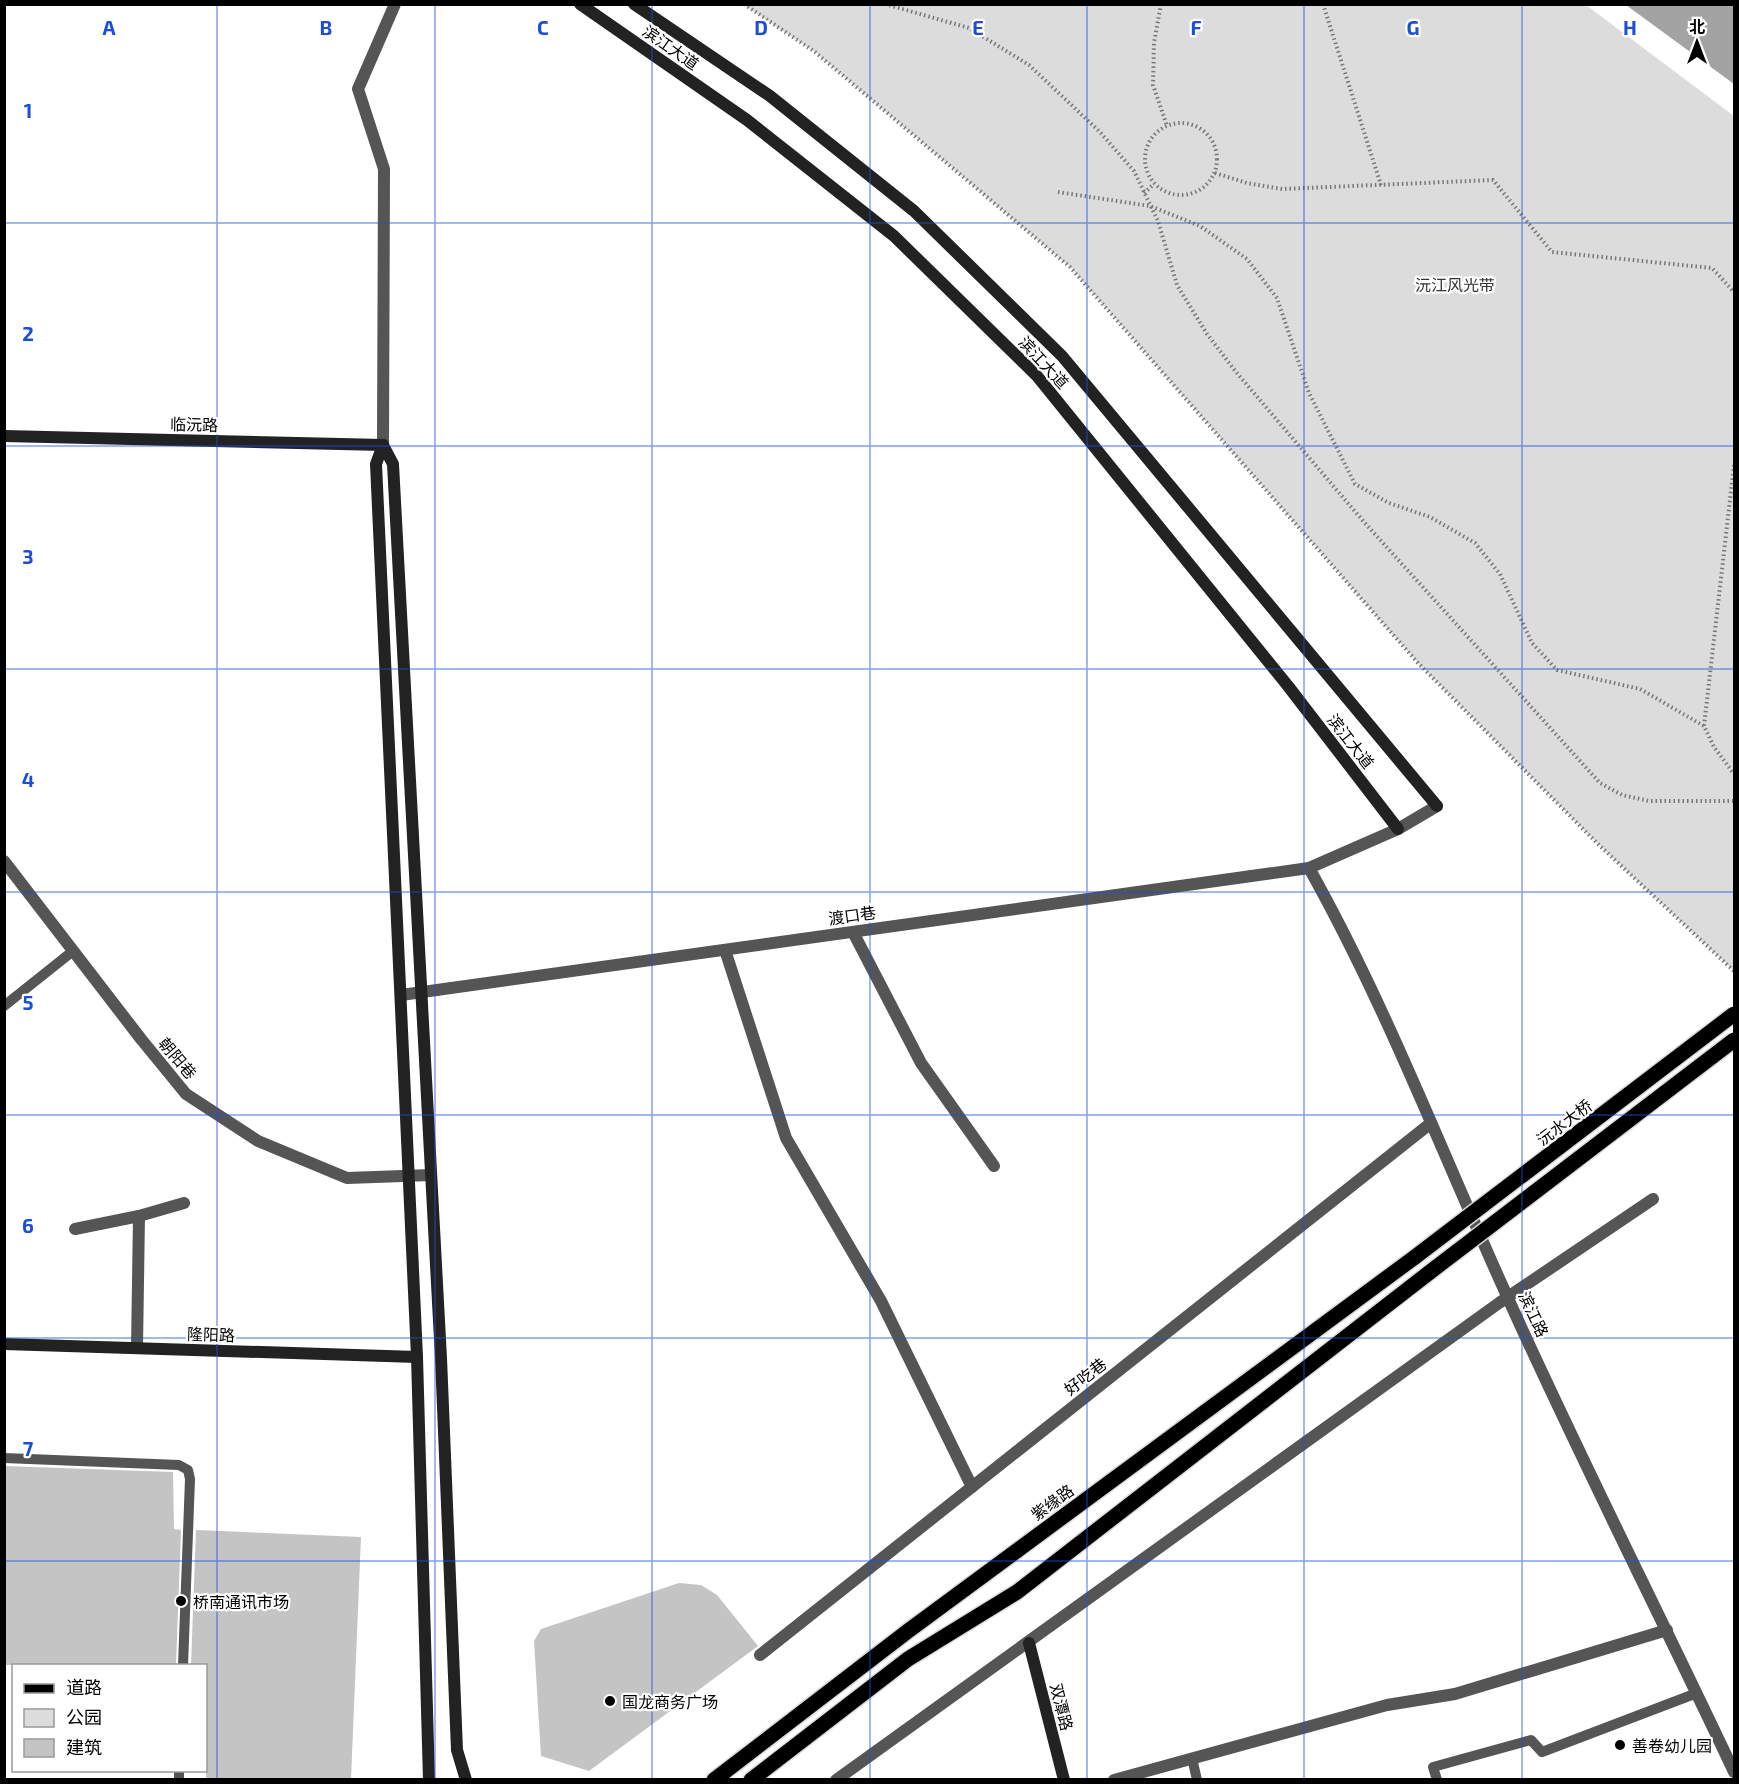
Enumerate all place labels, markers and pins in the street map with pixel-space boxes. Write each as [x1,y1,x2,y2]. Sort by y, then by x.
place label: 桥南通讯市场 [193,1592,289,1611]
marker: 桥南通讯市场 [174,1594,188,1608]
place label: 国龙商务广场 [622,1692,718,1711]
marker: 国龙商务广场 [603,1694,617,1708]
place label: 善卷幼儿园 [1632,1736,1712,1755]
marker: 善卷幼儿园 [1613,1738,1627,1752]

